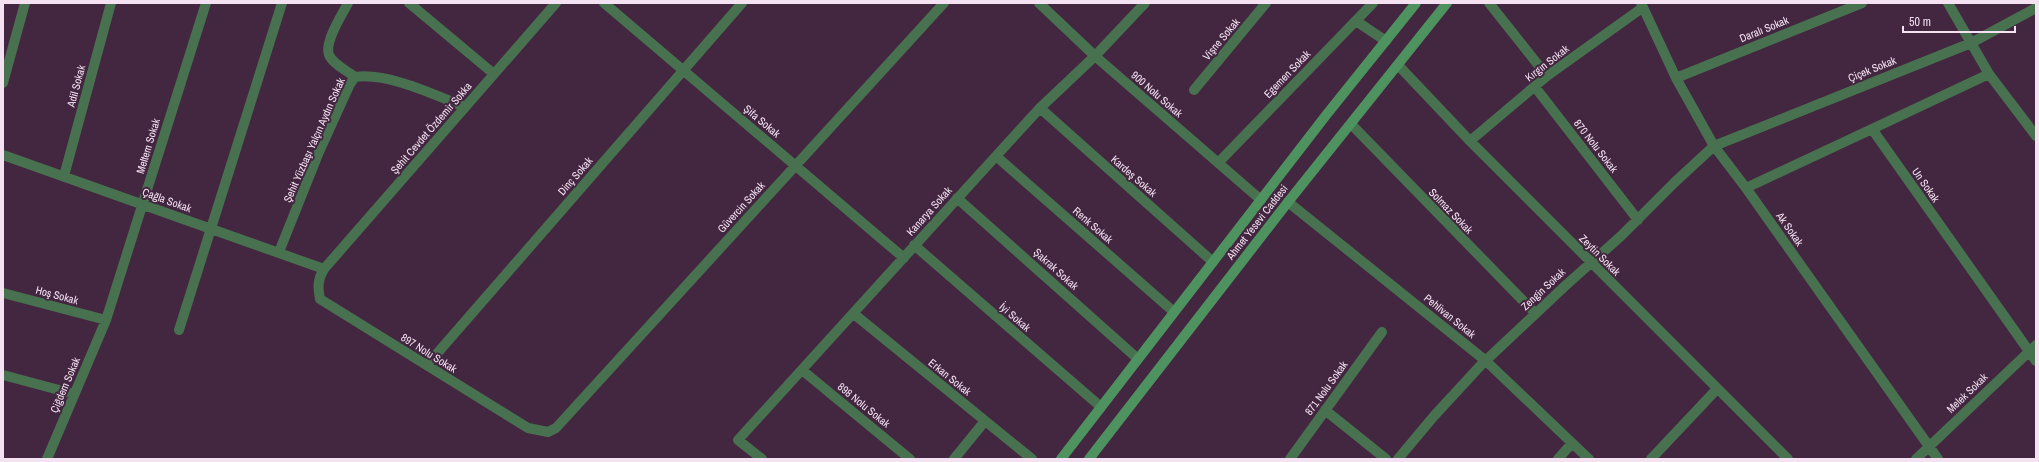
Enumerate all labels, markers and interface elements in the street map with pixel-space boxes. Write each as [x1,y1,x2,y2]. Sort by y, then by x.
scale bar [1903,8,2015,34]
street label: Daralı Sokak [1737,13,1791,45]
text: 50 m [1909,14,1931,30]
street label: Vişne Sokak [1199,15,1243,63]
street label: Kırgın Sokak [1522,41,1572,84]
street label: Egemen Sokak [1261,47,1314,101]
street label: Çiçek Sokak [1846,53,1899,85]
street label: Adil Sokak [63,63,88,110]
street label: 900 Nolu Sokak [1128,68,1186,120]
street label: Şehit Yüzbaşı Yalçın Aydın Sokak [280,75,348,204]
street label: Şehit Cevdet Özdemir Sokka [387,79,475,177]
street label: Şifa Sokak [741,102,784,141]
street label: Meltem Sokak [133,116,163,175]
street label: 870 Nolu Sokak [1571,117,1621,176]
street label: Kardeş Sokak [1108,152,1160,200]
street label: Dinç Sokak [555,154,596,198]
street label: Un Sokak [1909,165,1943,205]
street label: Güvercin Sokak [714,178,768,236]
street label: Ahmet Yesevi Caddesi [1223,182,1291,263]
street label: Kanarya Sokak [903,183,955,238]
street label: Çağla Sokak [141,185,194,215]
street label: Solmaz Sokak [1426,185,1476,237]
street label: Renk Sokak [1070,204,1116,247]
street label: Ak Sokak [1773,209,1807,249]
street label: Zeytin Sokak [1576,231,1624,279]
street label: Şakrak Sokak [1031,245,1082,293]
street label: Zengin Sokak [1518,265,1568,313]
street label: Hoş Sokak [34,283,80,308]
street label: Pehlivan Sokak [1421,291,1479,341]
street label: İyi Sokak [996,300,1034,335]
street label: 897 Nolu Sokak [398,330,460,376]
street label: Çiğdem Sokak [47,355,83,415]
street label: Erkan Sokak [926,355,975,399]
street label: 871 Nolu Sokak [1302,358,1351,418]
street label: Melek Sokak [1944,370,1991,416]
street label: 898 Nolu Sokak [835,380,894,431]

